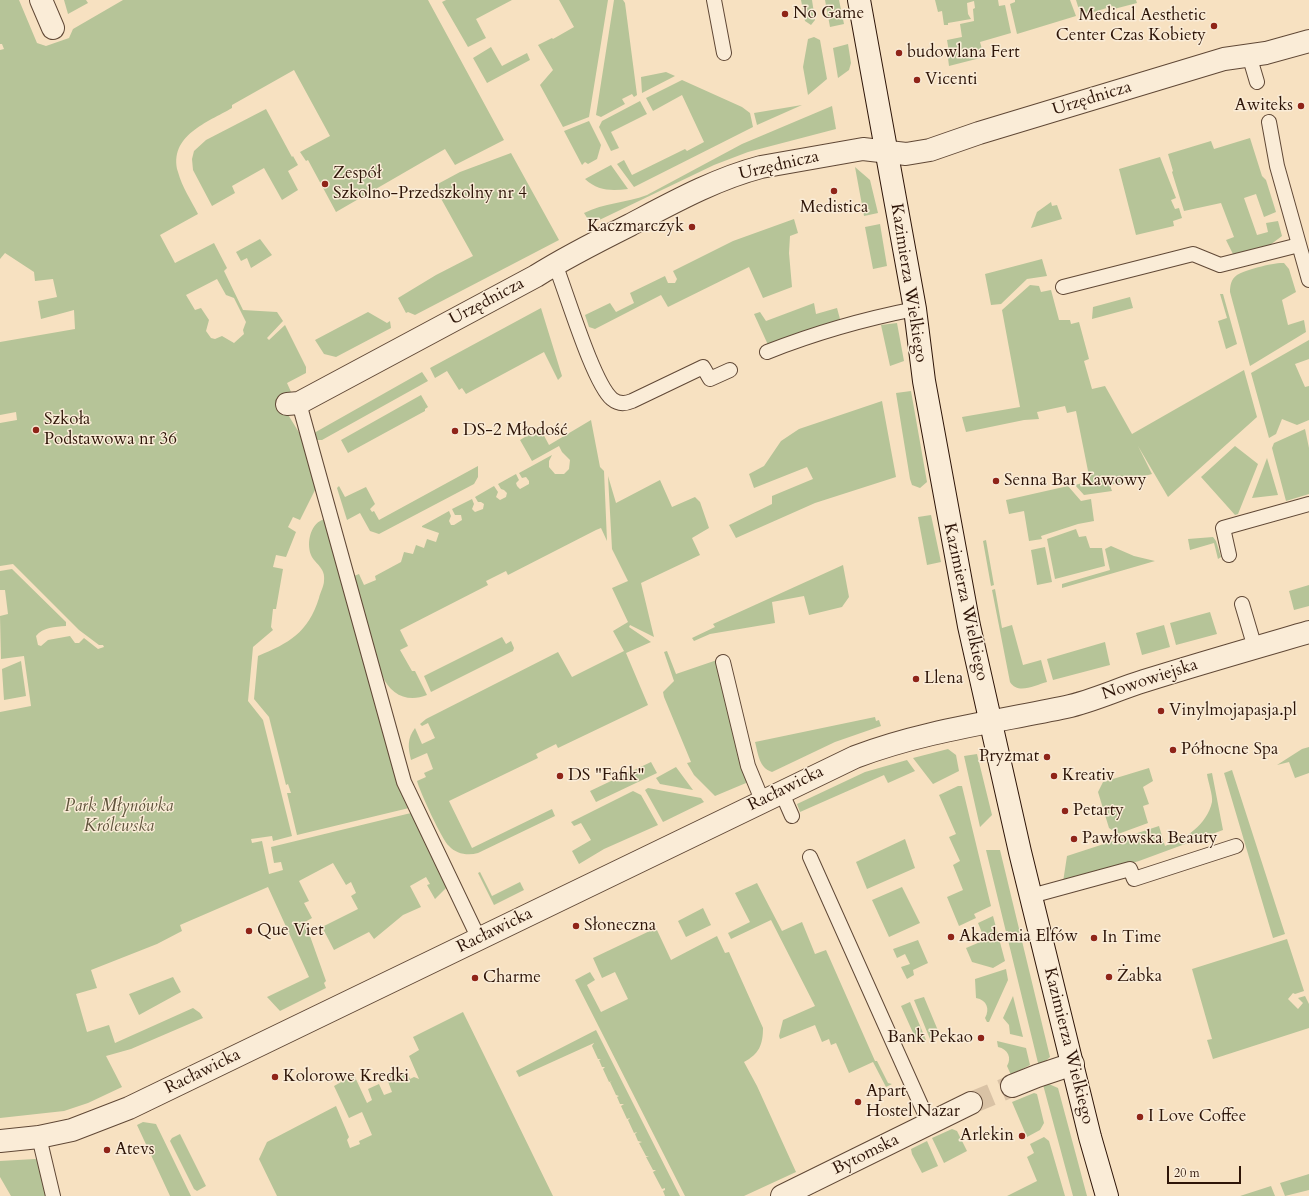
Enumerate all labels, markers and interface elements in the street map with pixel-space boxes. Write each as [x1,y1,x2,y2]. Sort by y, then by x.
place label: No Game [793,4,864,24]
place label: Medical Aesthetic Center Czas Kobiety [1056,6,1206,46]
marker: No Game [780,9,790,19]
marker: Medical Aesthetic Center Czas Kobiety [1209,21,1219,31]
place label: budowlana Fert [907,43,1020,63]
marker: budowlana Fert [894,48,904,58]
place label: Vicenti [925,70,978,90]
marker: Vicenti [912,75,922,85]
street label: Urzędnicza [1050,77,1134,121]
place label: Awiteks [1235,96,1293,116]
marker: Awiteks [1296,101,1306,111]
street label: Urzędnicza [737,147,821,185]
place label: Zespół Szkolno-Przedszkolny nr 4 [333,164,527,204]
marker: Zespół Szkolno-Przedszkolny nr 4 [320,179,330,189]
marker: Medistica [829,186,839,196]
place label: Medistica [800,198,868,218]
street label: Kazimierza Wielkiego [885,202,931,364]
place label: Kaczmarczyk [587,217,684,237]
marker: Kaczmarczyk [687,222,697,232]
street label: Urzędnicza [446,274,528,330]
place label: Szkoła Podstawowa nr 36 [44,410,177,450]
place label: DS-2 Młodość [463,421,568,441]
marker: Szkoła Podstawowa nr 36 [31,425,41,435]
marker: DS-2 Młodość [450,426,460,436]
place label: Senna Bar Kawowy [1004,471,1147,491]
marker: Senna Bar Kawowy [991,476,1001,486]
street label: Kazimierza Wielkiego [938,521,992,683]
street label: Nowowiejska [1100,655,1200,705]
place label: Llena [924,669,963,689]
marker: Llena [911,674,921,684]
place label: Vinylmojapasja.pl [1169,701,1297,721]
marker: Vinylmojapasja.pl [1156,706,1166,716]
place label: Północne Spa [1181,740,1278,760]
marker: Północne Spa [1168,745,1178,755]
place label: Pryzmat [979,747,1039,767]
marker: Pryzmat [1042,752,1052,762]
street label: Racławicka [745,762,827,816]
place label: DS "Fafik" [568,766,644,786]
place label: Kreativ [1062,766,1115,786]
marker: DS "Fafik" [555,771,565,781]
marker: Kreativ [1049,771,1059,781]
park label: Park Młynówka Królewska [65,797,173,837]
place label: Petarty [1073,801,1124,821]
marker: Petarty [1060,806,1070,816]
place label: Pawłowska Beauty [1082,829,1218,849]
marker: Pawłowska Beauty [1069,834,1079,844]
street label: Racławicka [454,904,536,958]
place label: Słoneczna [584,916,656,936]
place label: Que Viet [257,921,324,941]
marker: Słoneczna [571,921,581,931]
marker: Que Viet [244,926,254,936]
place label: Akademia Elfów [959,927,1078,947]
place label: In Time [1102,928,1161,948]
marker: Akademia Elfów [946,932,956,942]
marker: In Time [1089,933,1099,943]
street label: Kazimierza Wielkiego [1039,965,1097,1127]
place label: Żabka [1117,967,1162,987]
place label: Charme [483,968,541,988]
marker: Żabka [1104,972,1114,982]
marker: Charme [470,973,480,983]
place label: Bank Pekao [887,1028,973,1048]
marker: Bank Pekao [976,1033,986,1043]
street label: Racławicka [162,1045,244,1099]
place label: Kolorowe Kredki [283,1067,409,1087]
marker: Kolorowe Kredki [270,1072,280,1082]
place label: Apart Hostel Nazar [866,1082,960,1122]
marker: Apart Hostel Nazar [853,1097,863,1107]
place label: I Love Coffee [1148,1107,1247,1127]
marker: I Love Coffee [1135,1112,1145,1122]
place label: Arlekin [960,1126,1014,1146]
street label: Bytomska [829,1130,903,1180]
marker: Arlekin [1017,1131,1027,1141]
place label: Atevs [115,1140,154,1160]
marker: Atevs [102,1145,112,1155]
scale bar [1169,1158,1243,1184]
text: 20 m [1174,1165,1200,1181]

